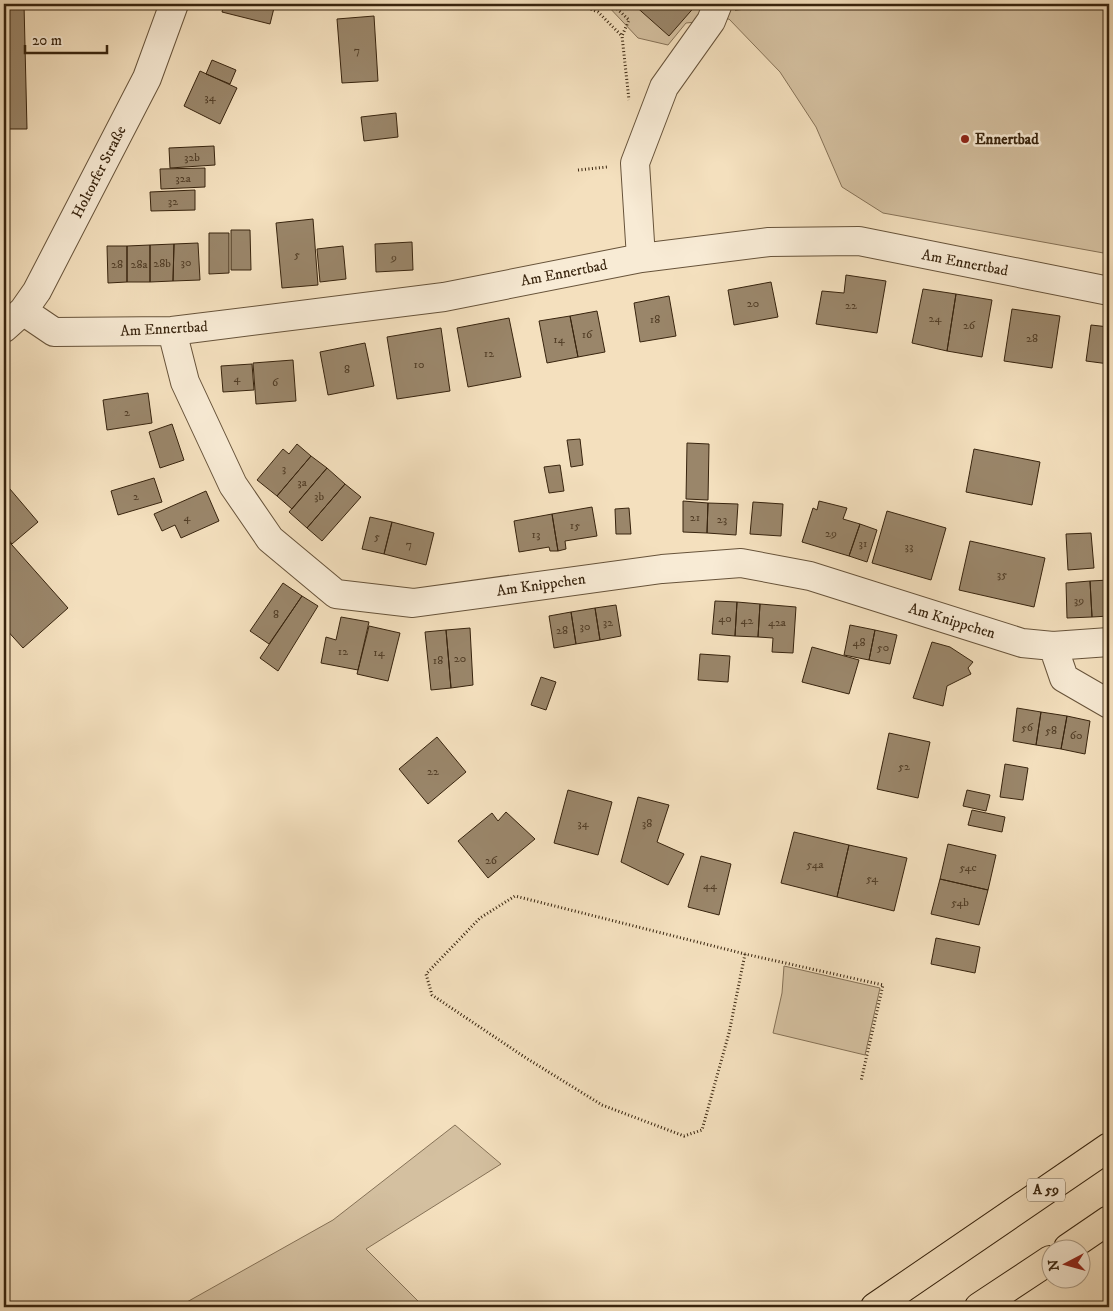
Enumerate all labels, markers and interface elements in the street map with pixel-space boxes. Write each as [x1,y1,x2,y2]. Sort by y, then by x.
scale bar [25,22,108,54]
text: 20 m [32,31,62,50]
house number: 7 [354,43,360,58]
house number: 34 [204,90,217,105]
street label: Holtorfer Straße [68,123,130,221]
place label: Ennertbad [975,130,1039,149]
marker: Ennertbad [959,133,971,145]
house number: 32b [184,150,200,165]
house number: 32a [175,171,192,186]
house number: 32 [168,194,178,209]
street label: Am Ennertbad [920,245,1010,281]
house number: 5 [294,247,300,262]
house number: 9 [390,250,397,265]
house number: 30 [181,255,191,270]
street label: Am Ennertbad [519,255,609,291]
house number: 28b [153,256,171,271]
house number: 28 [111,257,123,272]
house number: 28a [131,257,148,272]
house number: 20 [747,296,759,311]
house number: 22 [845,298,857,313]
house number: 24 [929,311,942,326]
house number: 18 [650,312,660,327]
street label: Am Ennertbad [120,317,209,341]
house number: 26 [963,318,976,333]
house number: 16 [582,327,593,342]
house number: 28 [1026,331,1038,346]
house number: 14 [553,332,566,347]
house number: 12 [484,346,494,361]
house number: 10 [414,357,424,372]
house number: 8 [344,362,350,377]
house number: 4 [234,371,242,386]
house number: 6 [272,375,279,390]
house number: 2 [124,405,130,420]
house number: 3 [282,461,286,476]
house number: 3a [297,475,308,490]
house number: 2 [133,489,139,504]
house number: 3b [314,489,324,504]
house number: 4 [184,510,192,525]
house number: 21 [690,510,700,525]
house number: 23 [717,512,727,527]
house number: 15 [570,518,580,533]
house number: 29 [825,526,837,541]
house number: 13 [532,527,540,542]
house number: 5 [374,529,380,544]
house number: 31 [859,536,867,551]
house number: 7 [406,537,412,552]
house number: 33 [905,539,913,554]
house number: 35 [997,567,1007,582]
street label: Am Knippchen [495,569,587,601]
house number: 39 [1074,593,1084,608]
street label: Am Knippchen [906,599,998,643]
house number: 8 [273,607,279,622]
house number: 40 [718,611,732,626]
house number: 42 [741,613,754,628]
house number: 32 [603,615,613,630]
house number: 42a [768,615,787,630]
house number: 30 [580,619,590,634]
house number: 28 [556,623,568,638]
house number: 48 [853,635,865,650]
house number: 50 [877,640,889,655]
house number: 12 [338,644,348,659]
house number: 14 [373,645,386,660]
house number: 20 [454,651,466,666]
house number: 18 [433,653,443,668]
house number: 56 [1021,720,1034,735]
house number: 58 [1045,723,1057,738]
house number: 60 [1070,728,1082,743]
house number: 52 [898,759,910,774]
house number: 22 [427,764,439,779]
house number: 34 [577,816,590,831]
house number: 38 [642,816,652,831]
house number: 26 [485,853,498,868]
house number: 54a [806,857,825,872]
house number: 54c [959,860,977,875]
house number: 54 [866,871,879,886]
house number: 44 [703,878,718,893]
house number: 54b [951,895,969,910]
road number: A 59 [1027,1178,1065,1202]
north arrow [1040,1238,1090,1288]
text: N [1044,1258,1064,1272]

